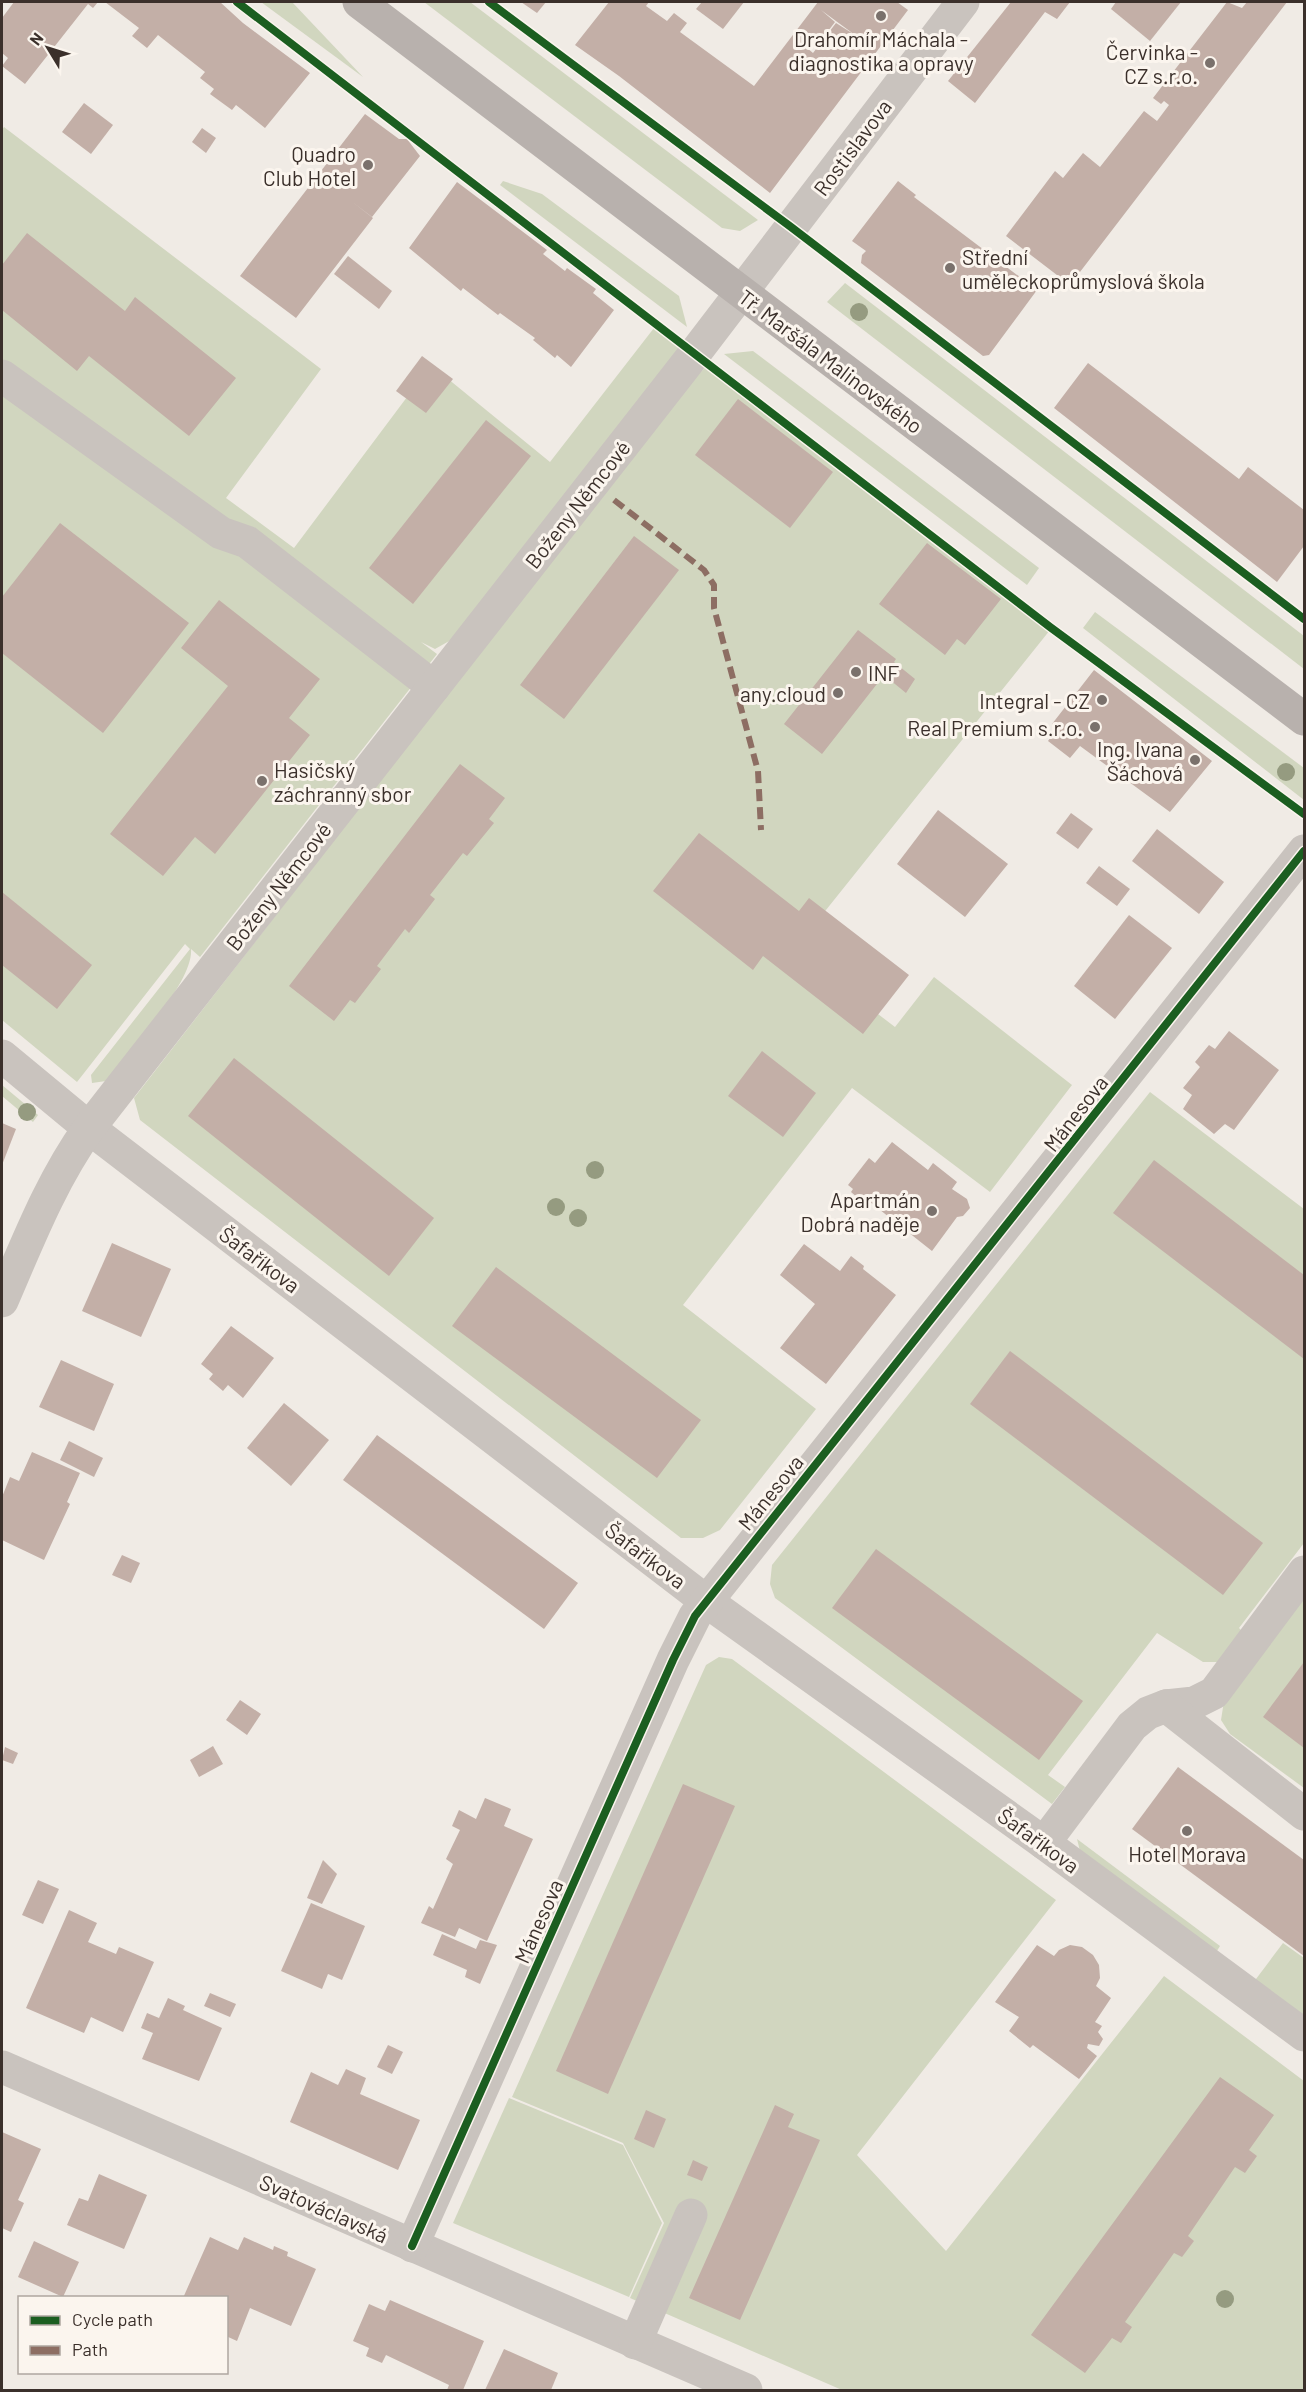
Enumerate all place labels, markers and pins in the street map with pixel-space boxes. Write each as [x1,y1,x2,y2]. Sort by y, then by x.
marker: Drahomír Máchala - diagnostika a opravy [874,9,888,23]
place label: Drahomír Máchala - diagnostika a opravy [788,26,974,75]
place label: Červinka - CZ s.r.o. [1106,39,1198,88]
marker: Červinka - CZ s.r.o. [1203,56,1217,70]
place label: Quadro Club Hotel [263,141,356,190]
marker: Quadro Club Hotel [361,158,375,172]
place label: Střední uměleckoprůmyslová škola [962,244,1205,293]
marker: Střední uměleckoprůmyslová škola [943,261,957,275]
place label: INF [868,660,899,685]
marker: INF [849,665,863,679]
place label: any.cloud [740,681,826,706]
marker: any.cloud [831,686,845,700]
place label: Integral - CZ [979,688,1090,713]
marker: Integral - CZ [1095,693,1109,707]
place label: Real Premium s.r.o. [907,715,1083,740]
marker: Real Premium s.r.o. [1088,720,1102,734]
place label: Ing. Ivana Šáchová [1097,736,1183,785]
marker: Ing. Ivana Šáchová [1188,753,1202,767]
place label: Hasičský záchranný sbor [274,757,412,806]
marker: Hasičský záchranný sbor [255,774,269,788]
place label: Apartmán Dobrá naděje [801,1187,920,1236]
marker: Apartmán Dobrá naděje [925,1204,939,1218]
marker: Hotel Morava [1180,1824,1194,1838]
place label: Hotel Morava [1128,1841,1246,1866]

